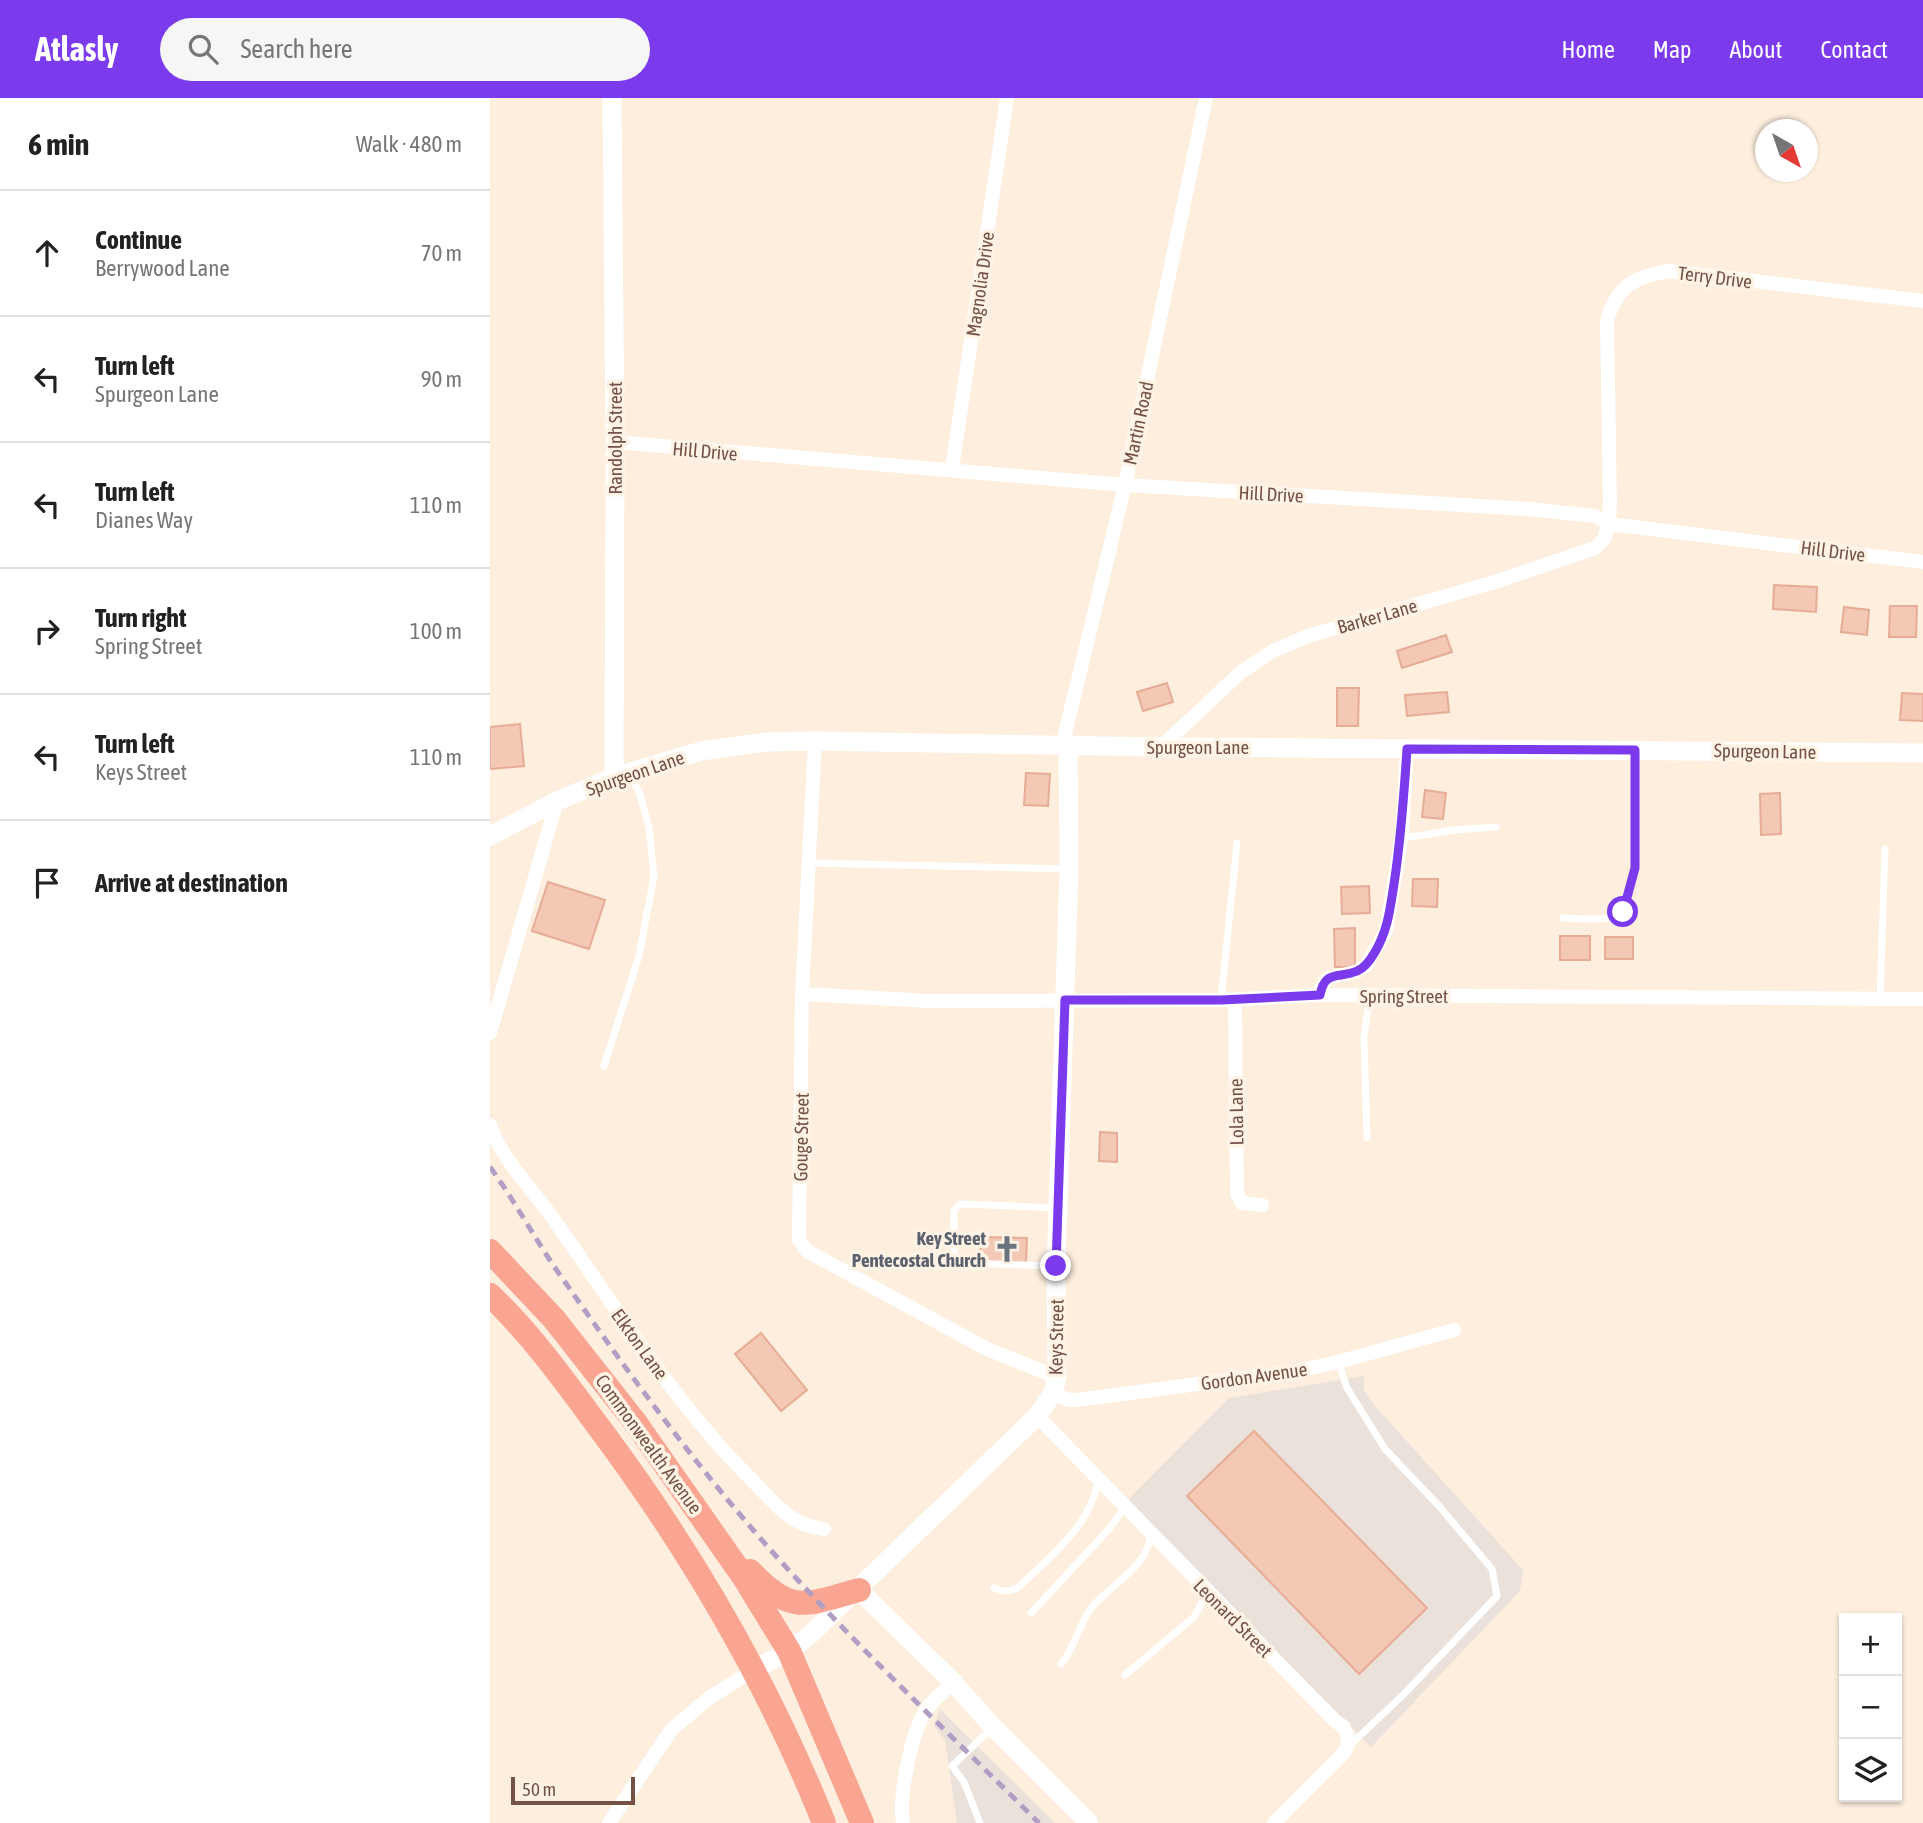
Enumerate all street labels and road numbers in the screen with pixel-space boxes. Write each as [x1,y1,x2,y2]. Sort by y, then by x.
street label: Magnolia Drive [962,230,998,338]
street label: Terry Drive [1677,262,1753,292]
street label: Martin Road [1118,379,1158,467]
street label: Randolph Street [604,381,626,495]
street label: Hill Drive [672,437,738,465]
street label: Hill Drive [1238,481,1304,507]
street label: Hill Drive [1799,536,1867,566]
street label: Barker Lane [1334,594,1420,638]
street label: Spurgeon Lane [1147,736,1249,758]
street label: Spurgeon Lane [1714,739,1816,763]
street label: Spurgeon Lane [583,746,687,800]
street label: Spring Street [1360,985,1448,1007]
street label: Lola Lane [1224,1078,1248,1146]
street label: Gouge Street [789,1092,813,1182]
street label: Keys Street [1044,1299,1068,1375]
street label: Elkton Lane [607,1305,673,1383]
street label: Gordon Avenue [1200,1358,1308,1394]
street label: Commonwealth Avenue [591,1370,707,1518]
street label: Leonard Street [1189,1574,1277,1662]

